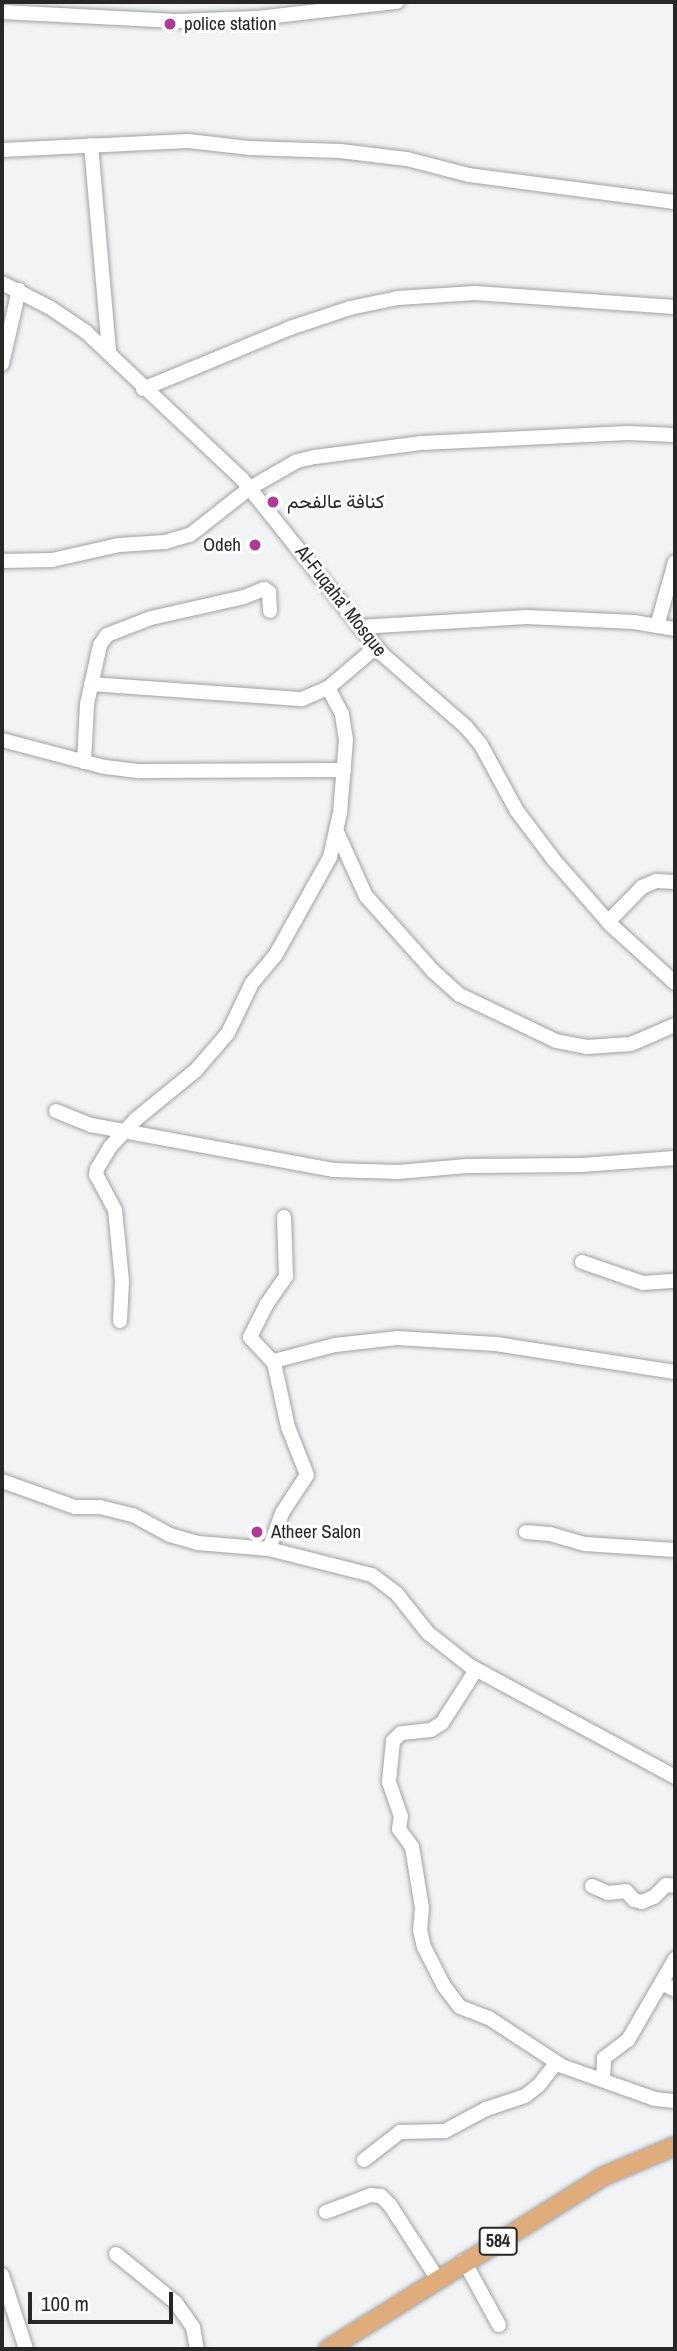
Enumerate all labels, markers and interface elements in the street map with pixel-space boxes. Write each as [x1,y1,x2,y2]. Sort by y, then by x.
place label: police station [184,13,277,35]
marker: police station [162,16,178,32]
place label: كنافة عالفحم [287,491,384,513]
marker: كنافة عالفحم [265,494,281,510]
place label: Odeh [203,534,241,556]
marker: Odeh [247,537,263,553]
street label: Al-Fuqaha' Mosque [291,541,391,661]
place label: Atheer Salon [271,1521,361,1543]
marker: Atheer Salon [249,1524,265,1540]
road number: 584 [477,2227,519,2256]
scale bar [32,2278,177,2322]
text: 100 m [41,2289,89,2318]

